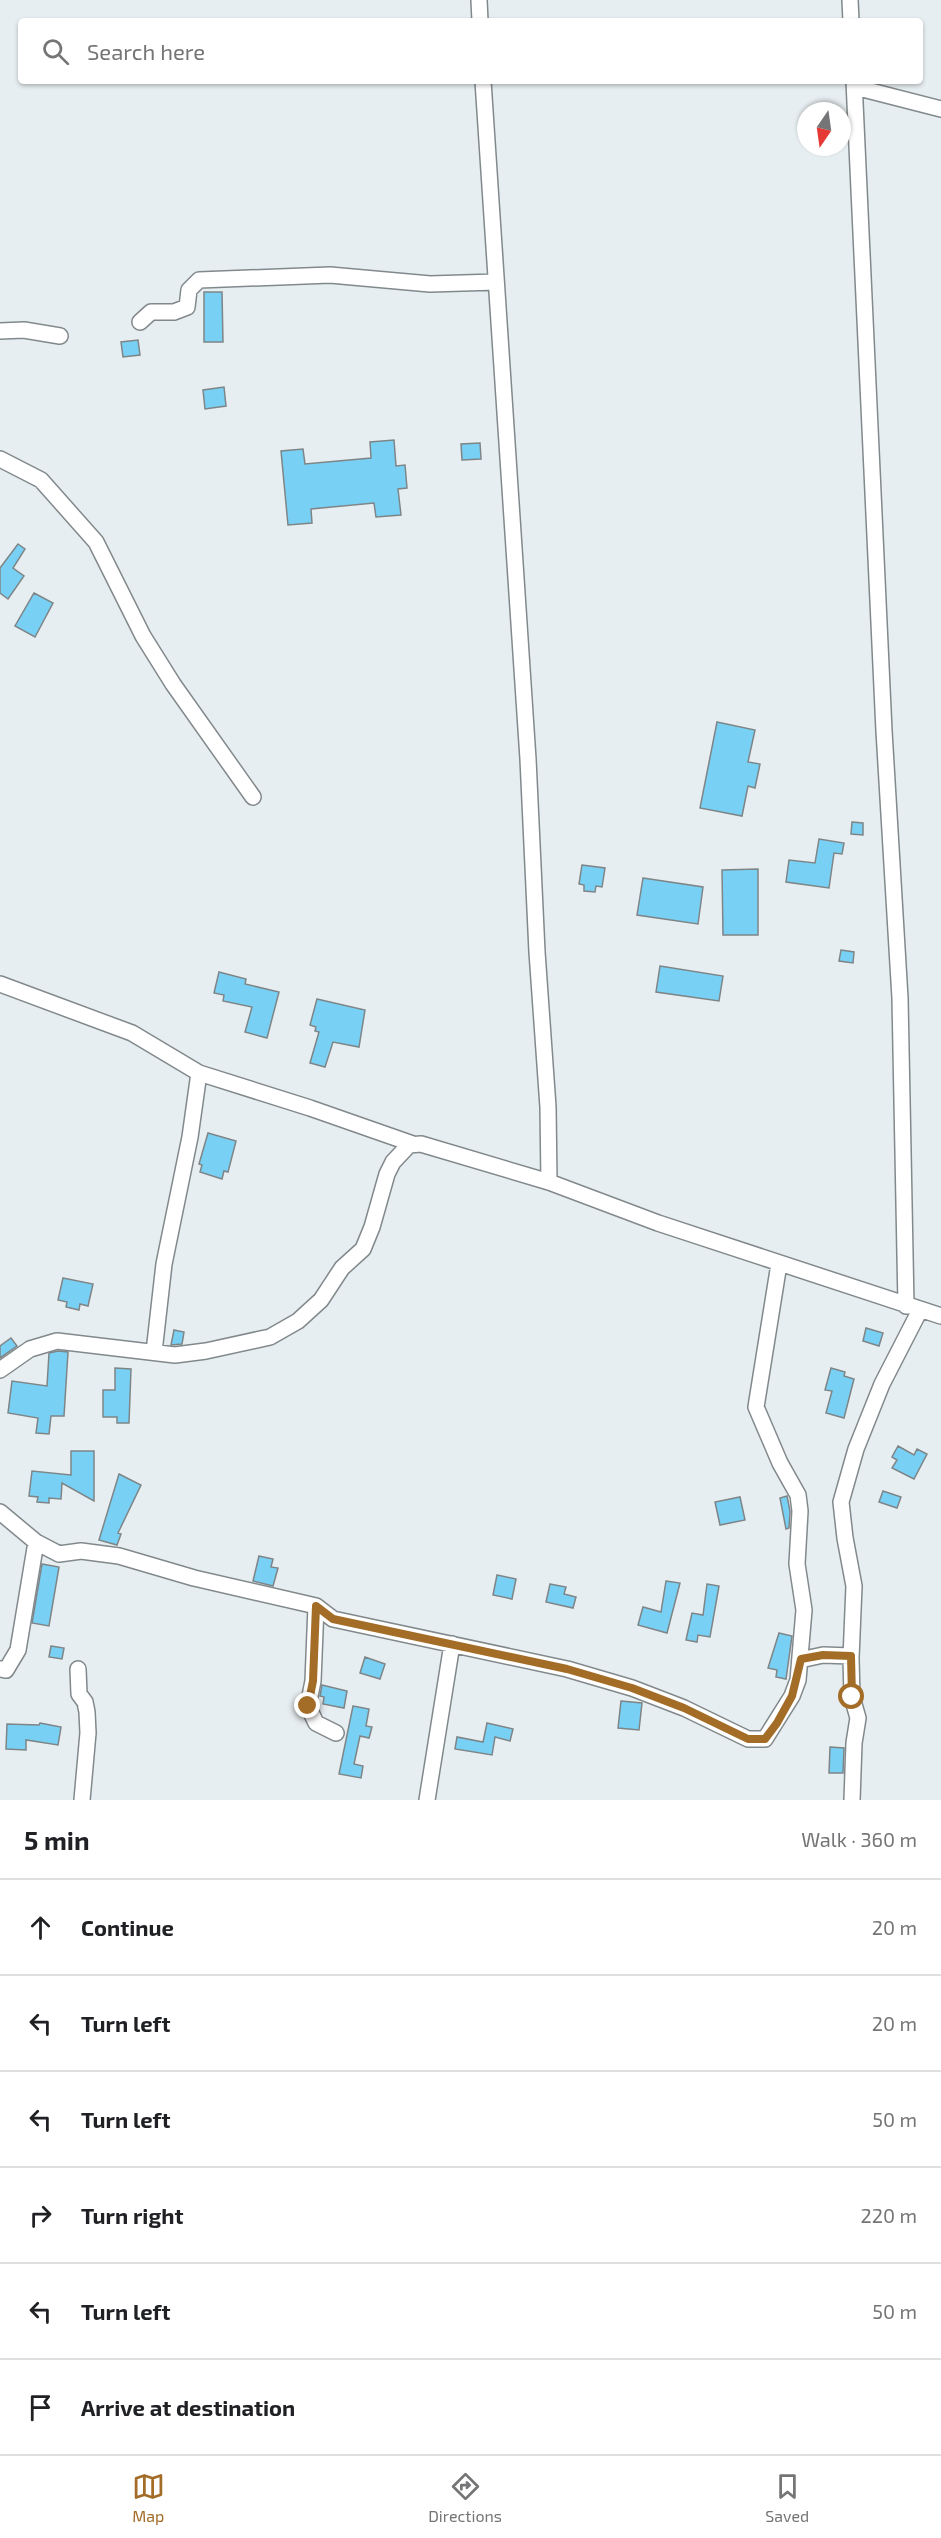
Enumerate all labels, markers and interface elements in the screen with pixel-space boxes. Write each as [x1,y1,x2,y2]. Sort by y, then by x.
search box [18,18,923,84]
icon: search [39,35,72,68]
text: Search here [87,38,205,64]
north arrow [797,102,851,156]
route start [838,1683,864,1709]
route end [294,1692,320,1718]
text: 5 min [24,1824,90,1855]
text: Walk · 360 m [801,1827,917,1851]
icon: ahead [24,1911,57,1944]
text: Continue [81,1914,174,1940]
text: 20 m [872,1915,917,1939]
icon: left [24,2007,57,2040]
text: Turn left [81,2010,170,2036]
text: 20 m [872,2011,917,2035]
icon: left [24,2103,57,2136]
text: Turn left [81,2106,170,2132]
text: 50 m [872,2107,917,2131]
icon: right [24,2199,57,2232]
text: Turn right [81,2202,183,2228]
text: 220 m [860,2203,917,2227]
icon: left [24,2295,57,2328]
text: Turn left [81,2298,170,2324]
text: 50 m [872,2299,917,2323]
icon: arrive [24,2391,57,2424]
text: Arrive at destination [81,2394,295,2420]
tab: Map [132,2470,165,2525]
tab: Directions [428,2470,502,2525]
tab: Saved [765,2470,809,2525]

